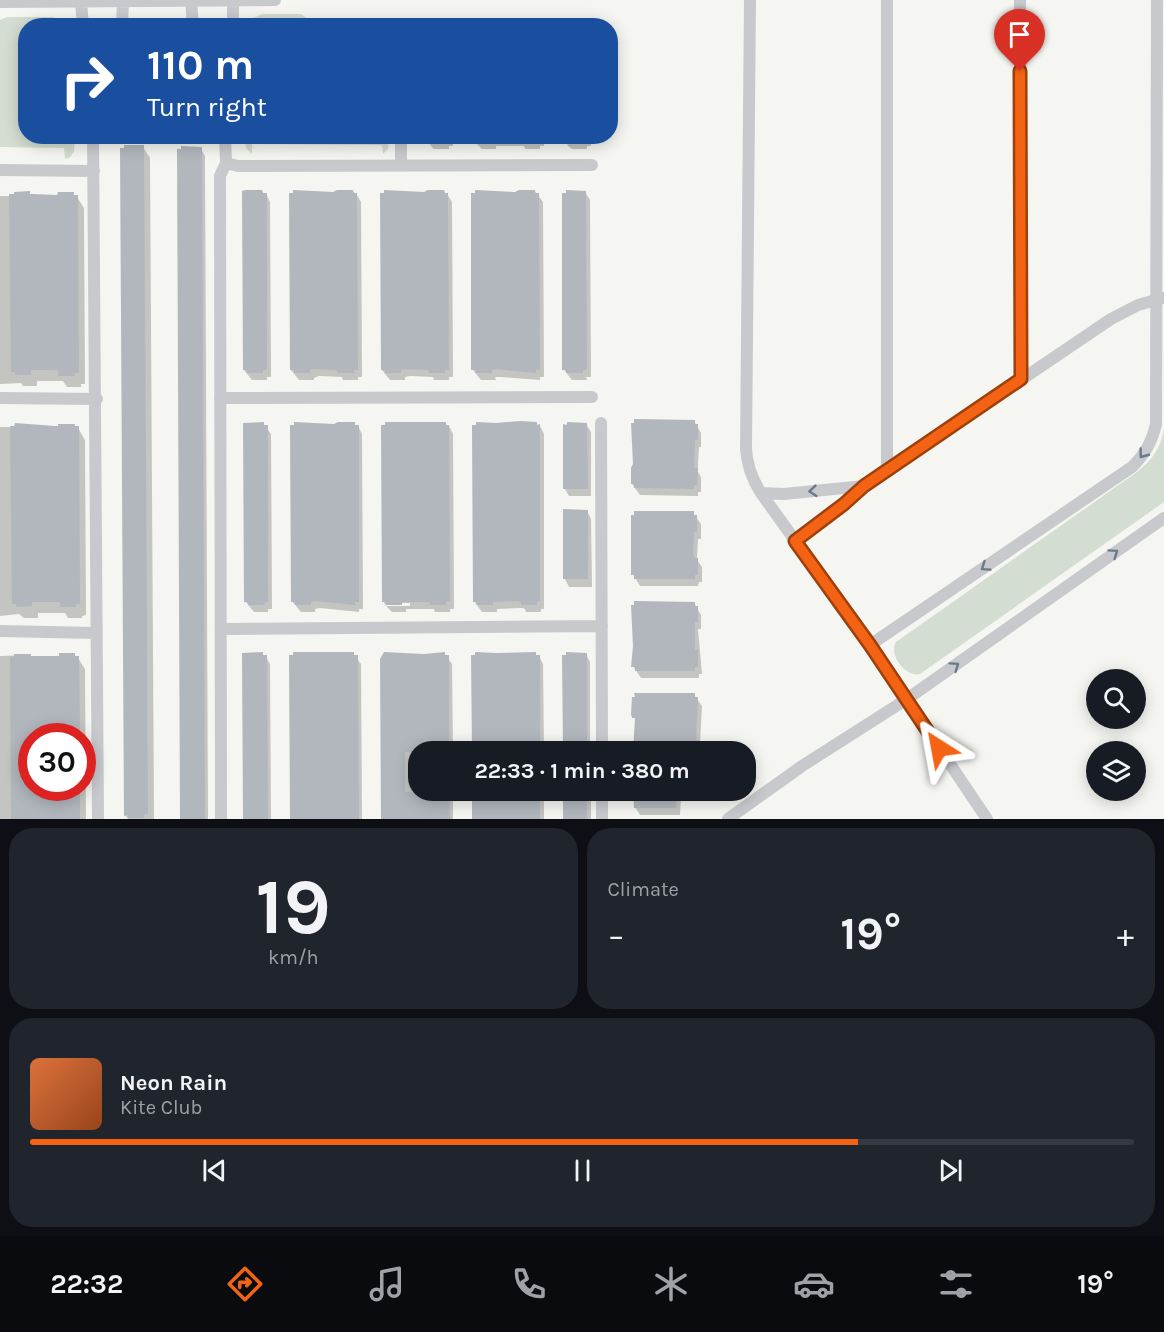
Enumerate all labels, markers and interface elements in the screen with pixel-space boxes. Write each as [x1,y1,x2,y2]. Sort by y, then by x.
pin [994,9,1045,71]
icon: arrive [1003,18,1036,51]
text: 110 m [147,40,254,90]
icon: right [48,42,126,120]
text: Turn right [147,91,267,123]
one-way arrow [1139,447,1150,458]
one-way arrow [808,484,817,497]
one-way arrow [1107,549,1118,560]
one-way arrow [980,560,991,571]
one-way arrow [948,662,959,673]
map controls [1086,669,1146,801]
button: search [1086,669,1146,729]
position arrow [907,716,971,780]
speed limit sign: 30 [18,723,96,801]
button: layers [1086,741,1146,801]
text: 22:33 · 1 min · 380 m [474,758,690,784]
text: 19 [256,861,331,953]
text: Climate [608,878,679,901]
text: 19° [840,908,901,960]
text: − [608,916,625,954]
text: + [1117,916,1134,954]
text: km/h [268,946,319,969]
text: Neon Rain [120,1070,227,1096]
text: Kite Club [120,1096,202,1119]
icon: previous [198,1154,231,1187]
icon: pause [566,1154,599,1187]
icon: next [934,1154,967,1187]
icon: directions [224,1263,266,1305]
icon: music [366,1263,408,1305]
icon: phone [508,1263,550,1305]
icon: climate [650,1263,692,1305]
icon: car [793,1263,835,1305]
icon: filters [935,1263,977,1305]
text: 22:32 [50,1268,123,1300]
text: 19° [1077,1268,1114,1300]

